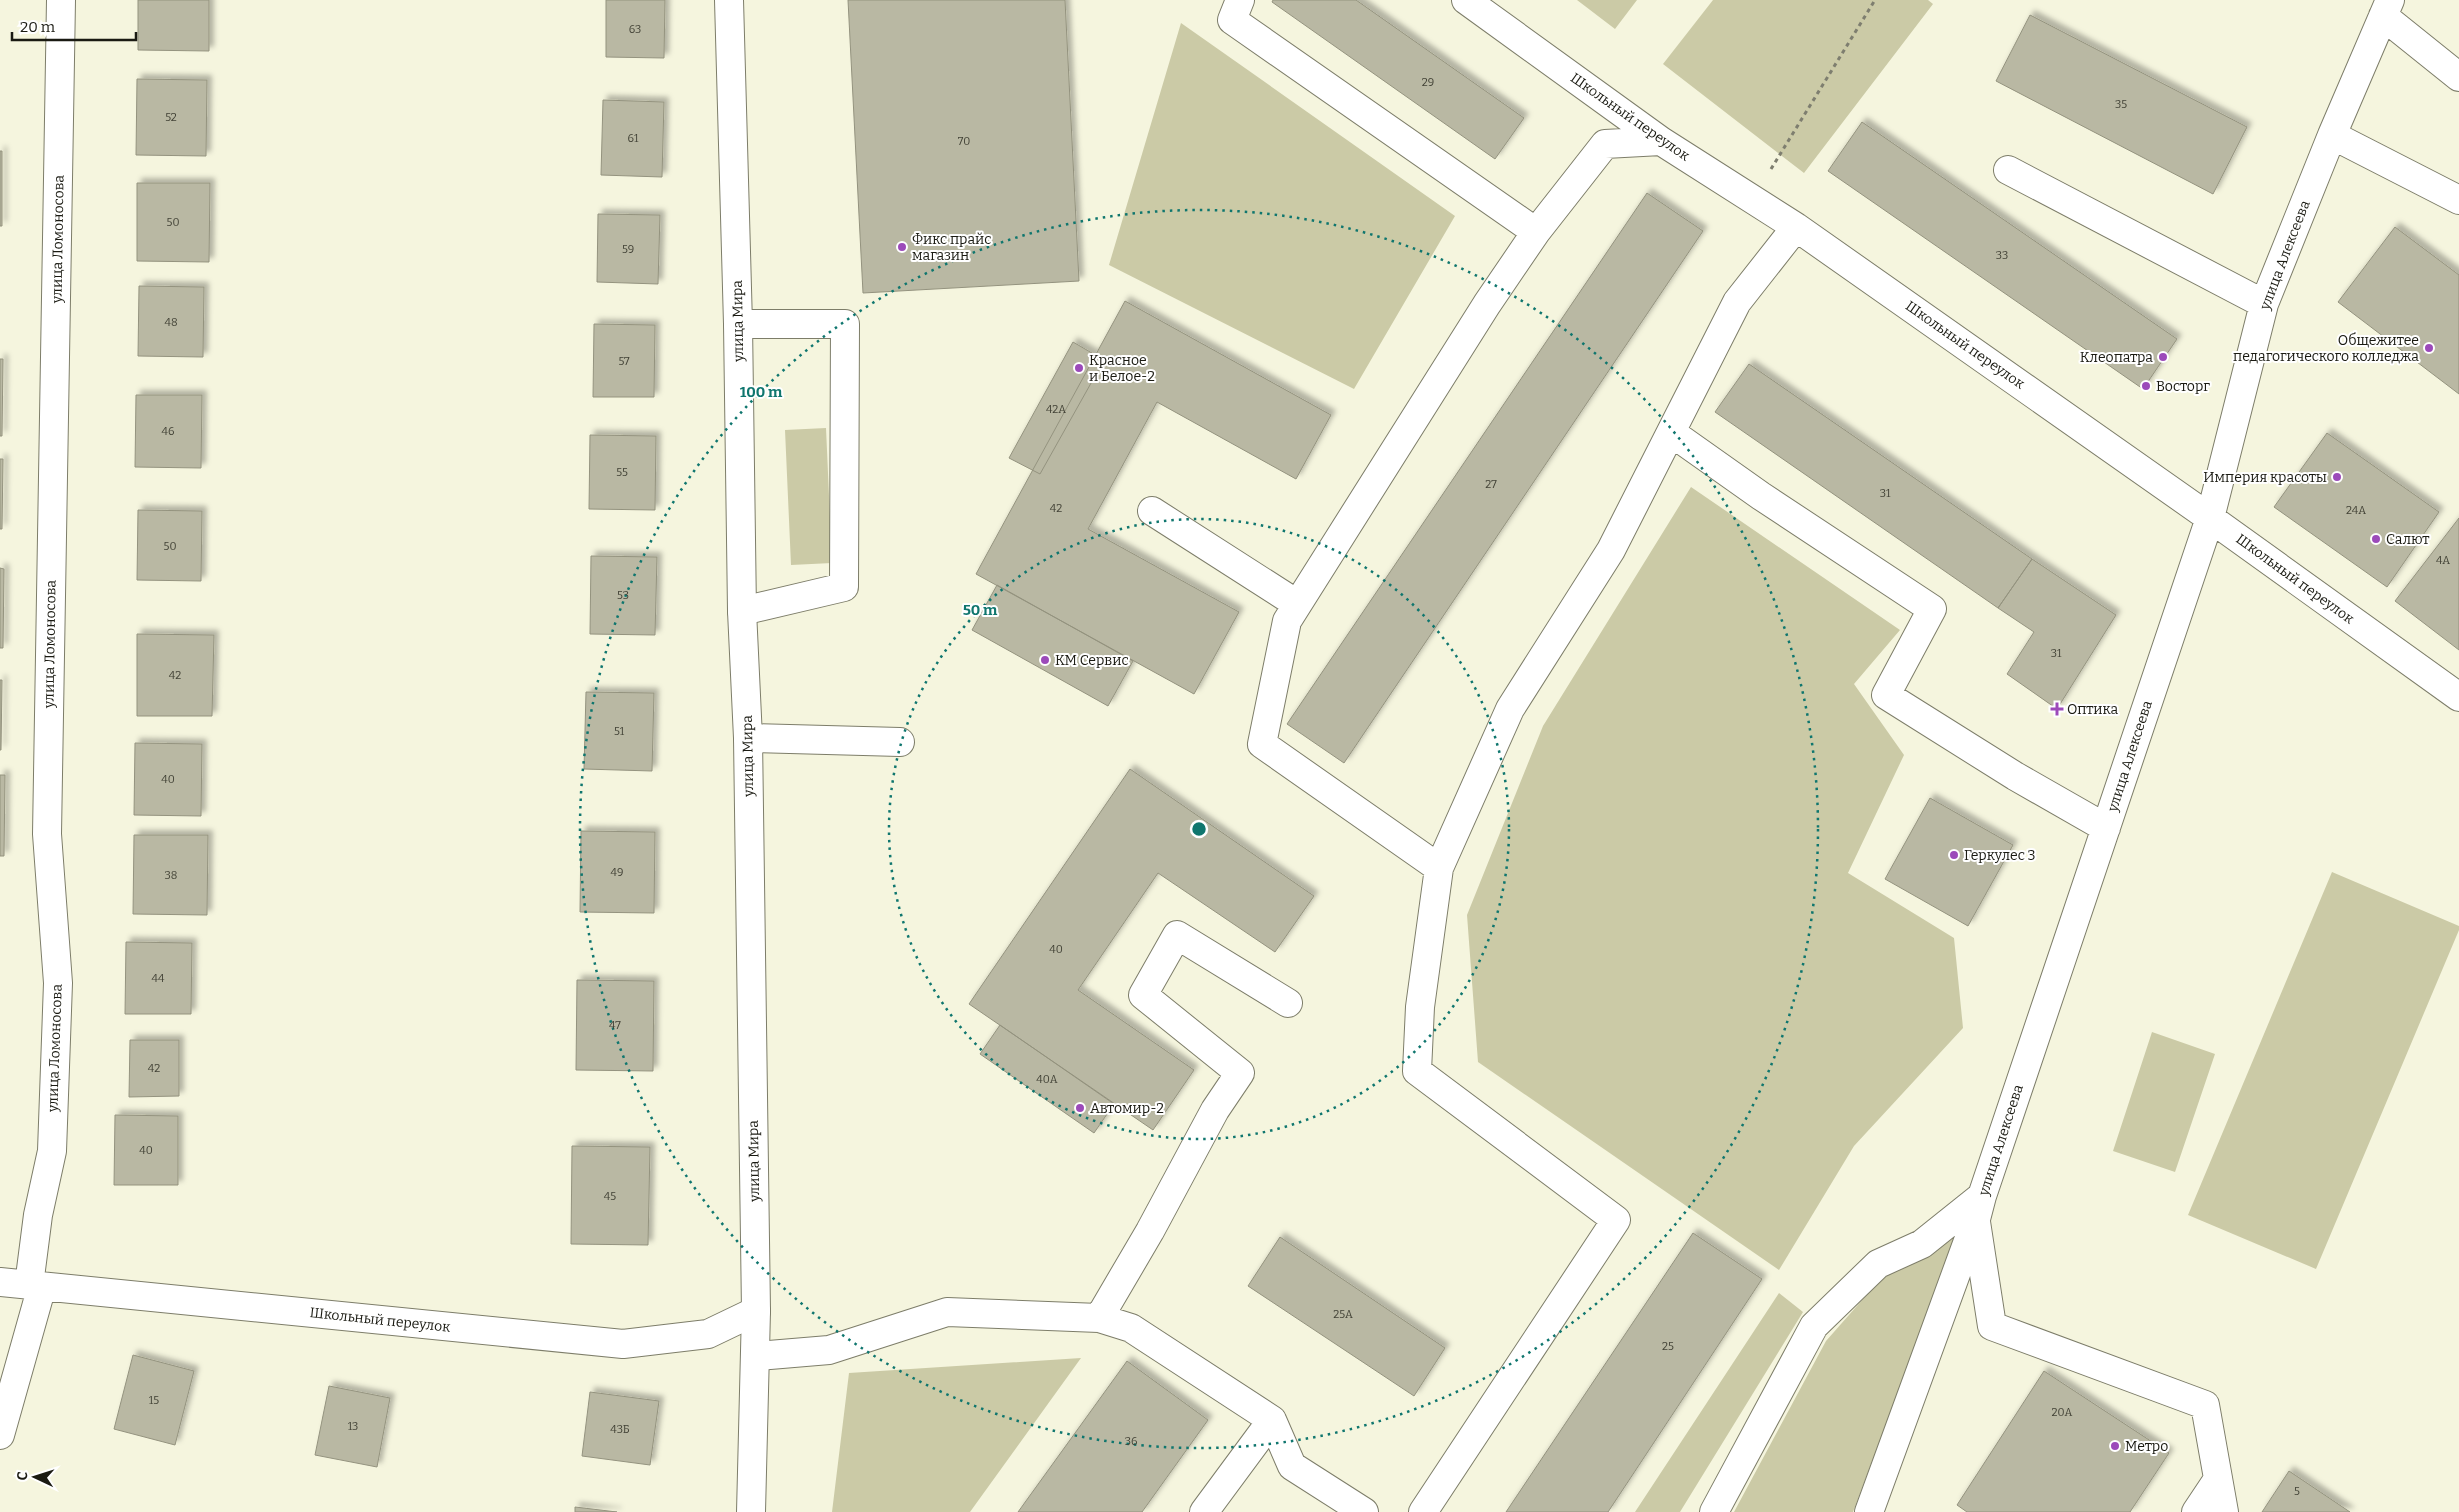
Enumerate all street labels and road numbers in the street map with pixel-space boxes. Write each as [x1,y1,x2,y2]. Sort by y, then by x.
street label: Школьный переулок [1567,69,1693,165]
street label: улица Ломоносова [48,174,68,304]
street label: улица Алексеева [2256,198,2314,313]
street label: улица Мира [729,280,747,363]
street label: Школьный переулок [1902,297,2028,393]
street label: Школьный переулок [2233,531,2358,628]
street label: улица Ломоносова [40,579,60,709]
street label: улица Алексеева [2104,698,2156,815]
street label: улица Мира [739,715,757,798]
street label: улица Ломоносова [44,983,66,1113]
street label: улица Алексеева [1975,1082,2027,1199]
street label: улица Мира [745,1120,763,1203]
street label: Школьный переулок [309,1304,452,1336]

